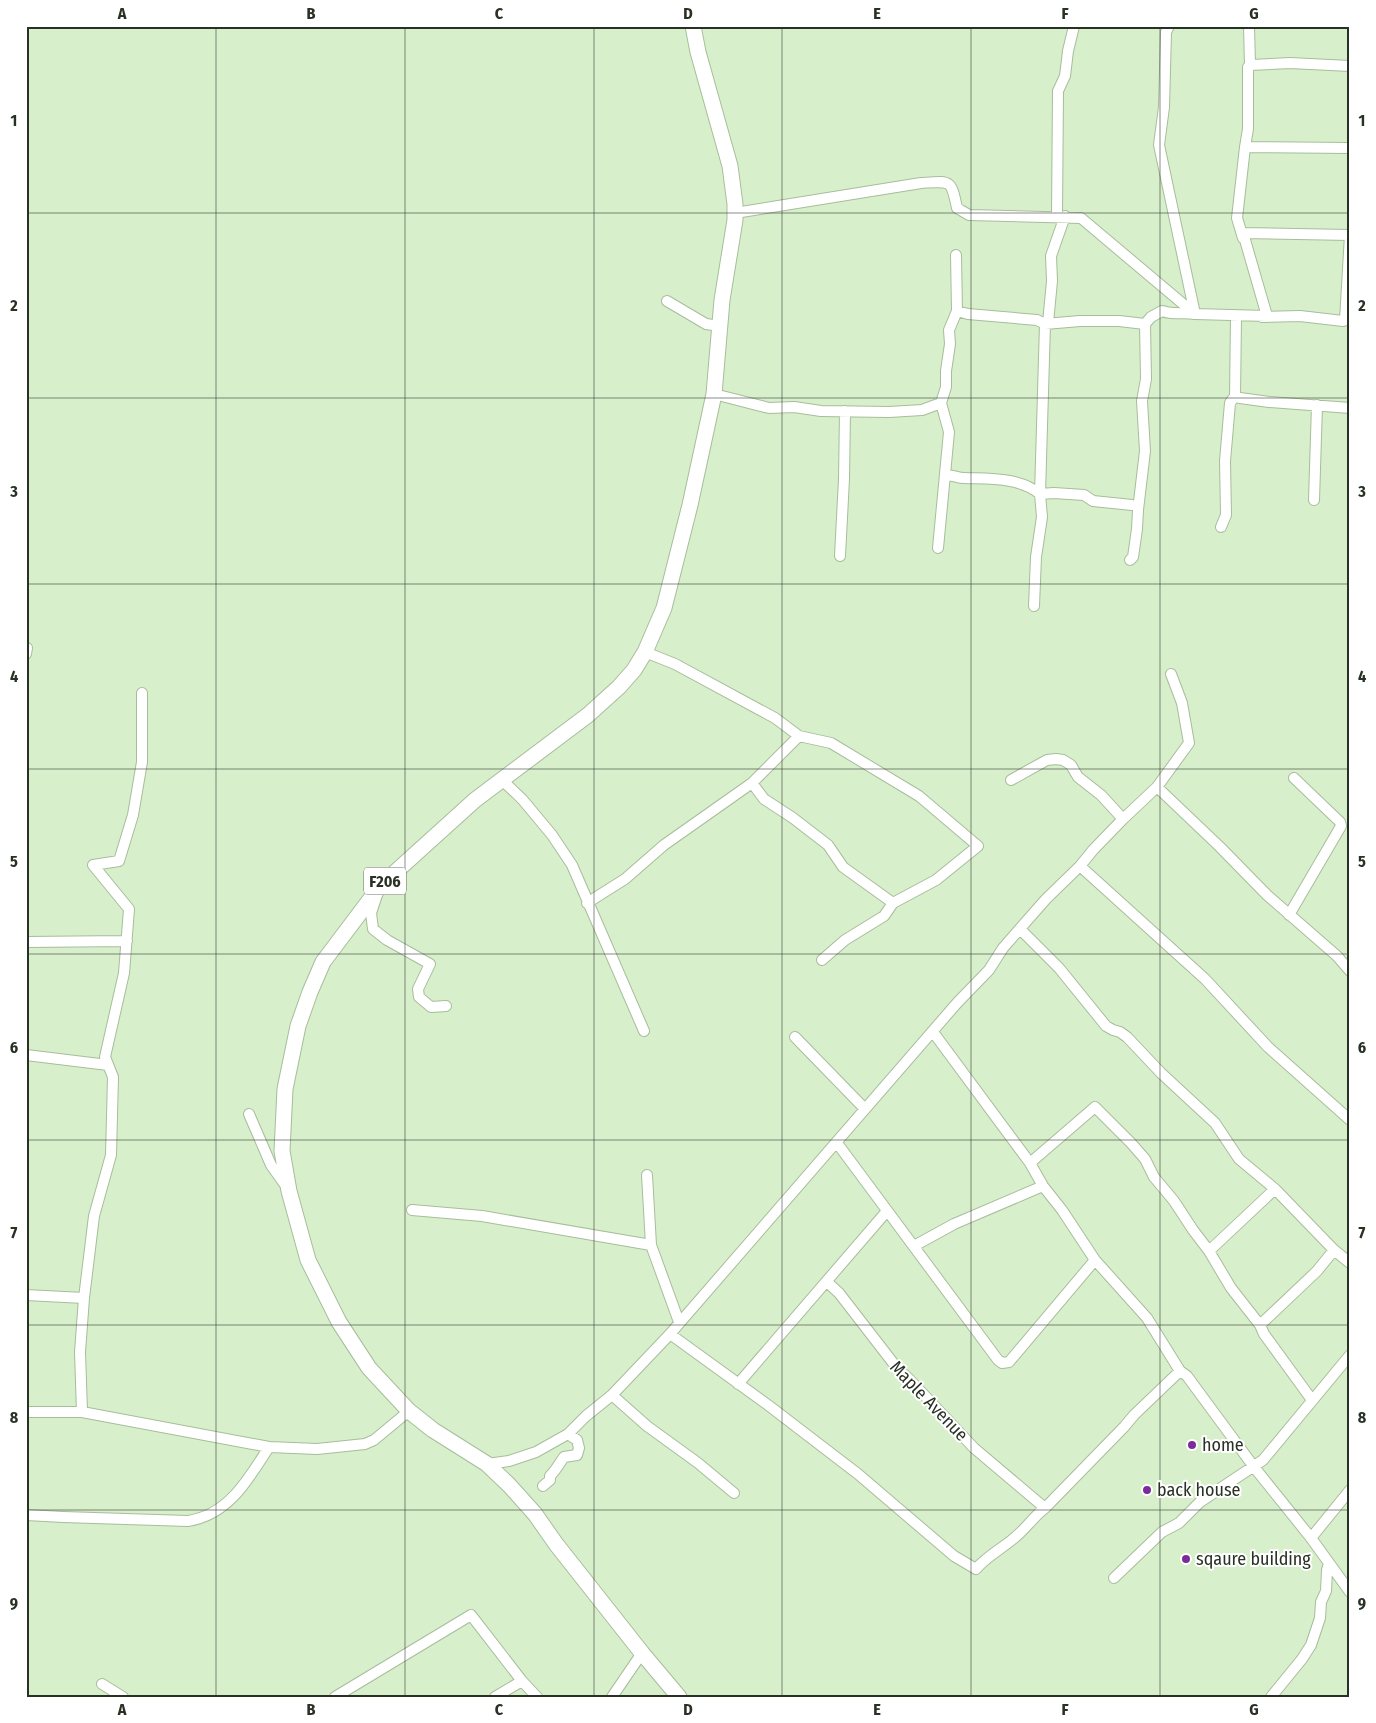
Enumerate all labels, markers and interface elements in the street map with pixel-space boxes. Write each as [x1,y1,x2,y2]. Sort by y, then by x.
text: A [117,4,127,23]
text: B [307,4,316,23]
text: C [495,4,504,23]
text: D [683,4,693,23]
text: E [873,4,881,23]
text: F [1061,4,1069,23]
text: G [1249,4,1259,23]
text: 1 [11,111,17,130]
text: 1 [1359,111,1365,130]
text: 2 [9,296,18,315]
text: 2 [1357,296,1366,315]
text: 3 [9,482,18,501]
text: 3 [1357,482,1366,501]
text: 4 [10,667,18,686]
text: 4 [1358,667,1366,686]
text: 5 [10,852,18,871]
text: 5 [1358,852,1366,871]
road number: F206 [364,868,406,894]
text: 6 [10,1038,18,1057]
text: 6 [1358,1038,1366,1057]
text: 7 [11,1223,18,1242]
text: 7 [1359,1223,1366,1242]
street label: Maple Avenue [885,1356,973,1446]
text: 8 [10,1408,19,1427]
text: 8 [1358,1408,1367,1427]
place label: home [1202,1434,1244,1456]
marker: home [1186,1439,1198,1451]
place label: back house [1157,1479,1241,1501]
marker: back house [1141,1484,1153,1496]
place label: sqaure building [1196,1548,1311,1570]
marker: sqaure building [1180,1553,1192,1565]
text: 9 [10,1594,18,1613]
text: 9 [1358,1594,1366,1613]
text: A [117,1700,127,1719]
text: B [307,1700,316,1719]
text: C [495,1700,504,1719]
text: D [683,1700,693,1719]
text: E [873,1700,881,1719]
text: F [1061,1700,1069,1719]
text: G [1249,1700,1259,1719]

